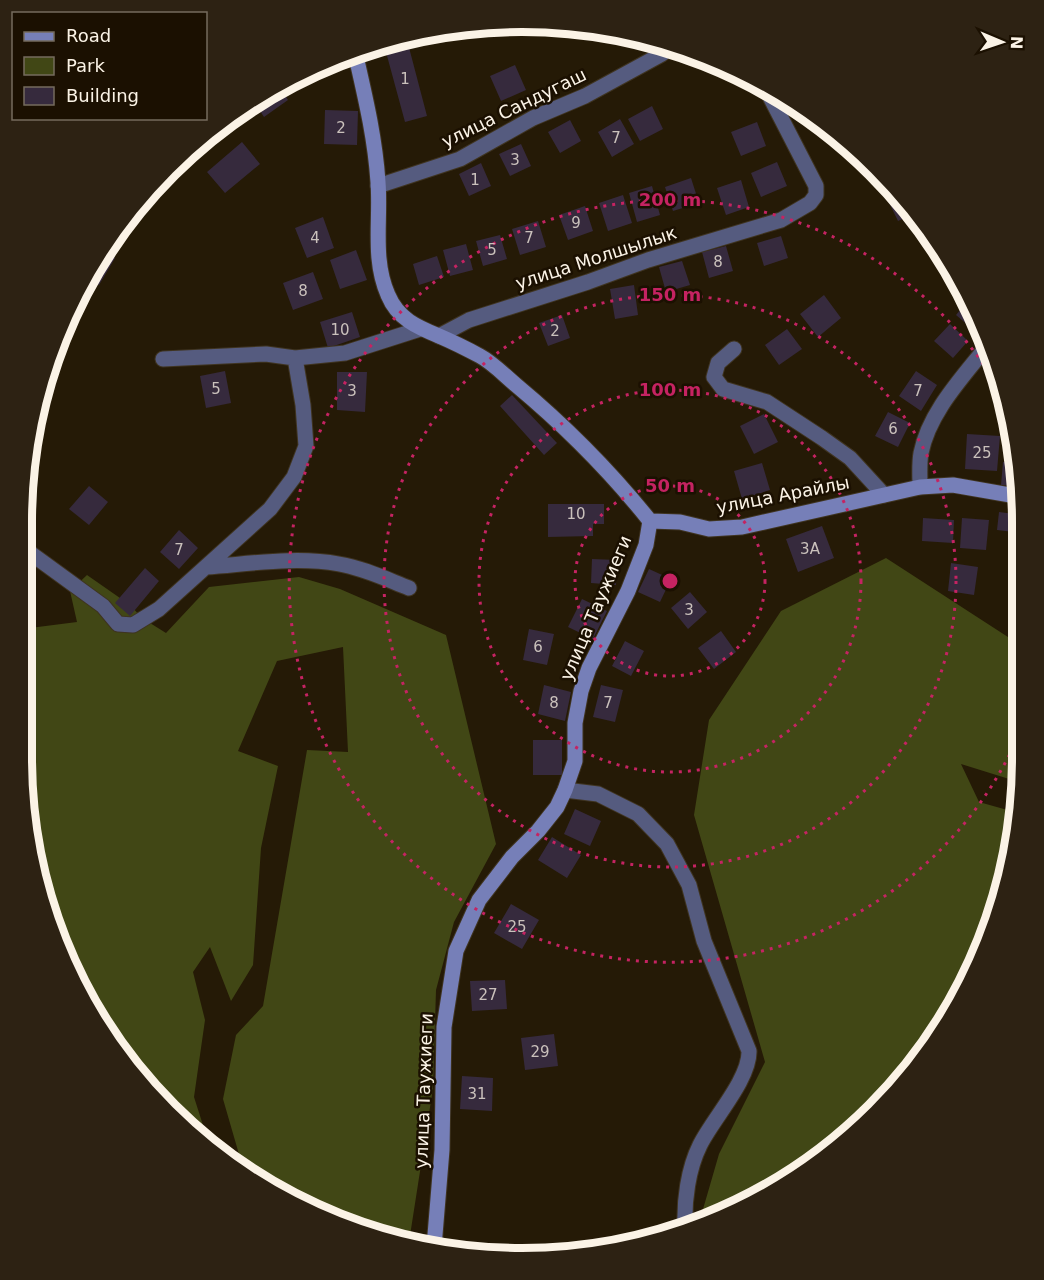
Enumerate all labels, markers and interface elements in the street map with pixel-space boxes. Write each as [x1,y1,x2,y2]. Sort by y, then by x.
legend [12,12,207,120]
north arrow [972,12,1032,72]
text: Road [66,25,111,46]
text: N [1007,35,1026,50]
text: Park [66,55,105,76]
street label: улица Сандугаш [438,63,590,152]
house number: 1 [400,70,410,88]
text: Building [66,85,139,106]
house number: 2 [336,119,346,137]
house number: 7 [611,129,621,147]
house number: 3 [510,151,520,169]
house number: 1 [470,171,480,189]
text: 200 m [639,189,701,210]
house number: 9 [571,214,581,232]
street label: улица Молшылык [513,222,679,293]
house number: 4 [310,229,320,247]
house number: 7 [524,229,534,247]
house number: 5 [487,241,497,259]
house number: 8 [713,253,723,271]
house number: 8 [298,282,308,300]
text: 150 m [639,284,701,305]
house number: 10 [330,321,350,339]
house number: 2 [550,322,560,340]
text: 100 m [639,379,701,400]
house number: 5 [211,380,221,398]
house number: 3 [347,382,357,400]
house number: 7 [913,382,923,400]
house number: 6 [888,420,898,438]
house number: 25 [972,444,992,462]
street label: улица Арайлы [715,471,851,518]
text: 50 m [645,475,695,496]
house number: 10 [566,505,586,523]
street label: улица Таужиеги [555,532,636,684]
house number: 3А [800,540,821,558]
house number: 7 [174,541,184,559]
centre of rings [660,571,680,591]
house number: 3 [684,601,694,619]
house number: 6 [533,638,543,656]
house number: 8 [549,694,559,712]
house number: 7 [603,694,613,712]
house number: 25 [507,918,527,936]
house number: 27 [478,986,498,1004]
street label: улица Таужиеги [410,1013,437,1169]
house number: 29 [530,1043,550,1061]
house number: 31 [467,1085,487,1103]

